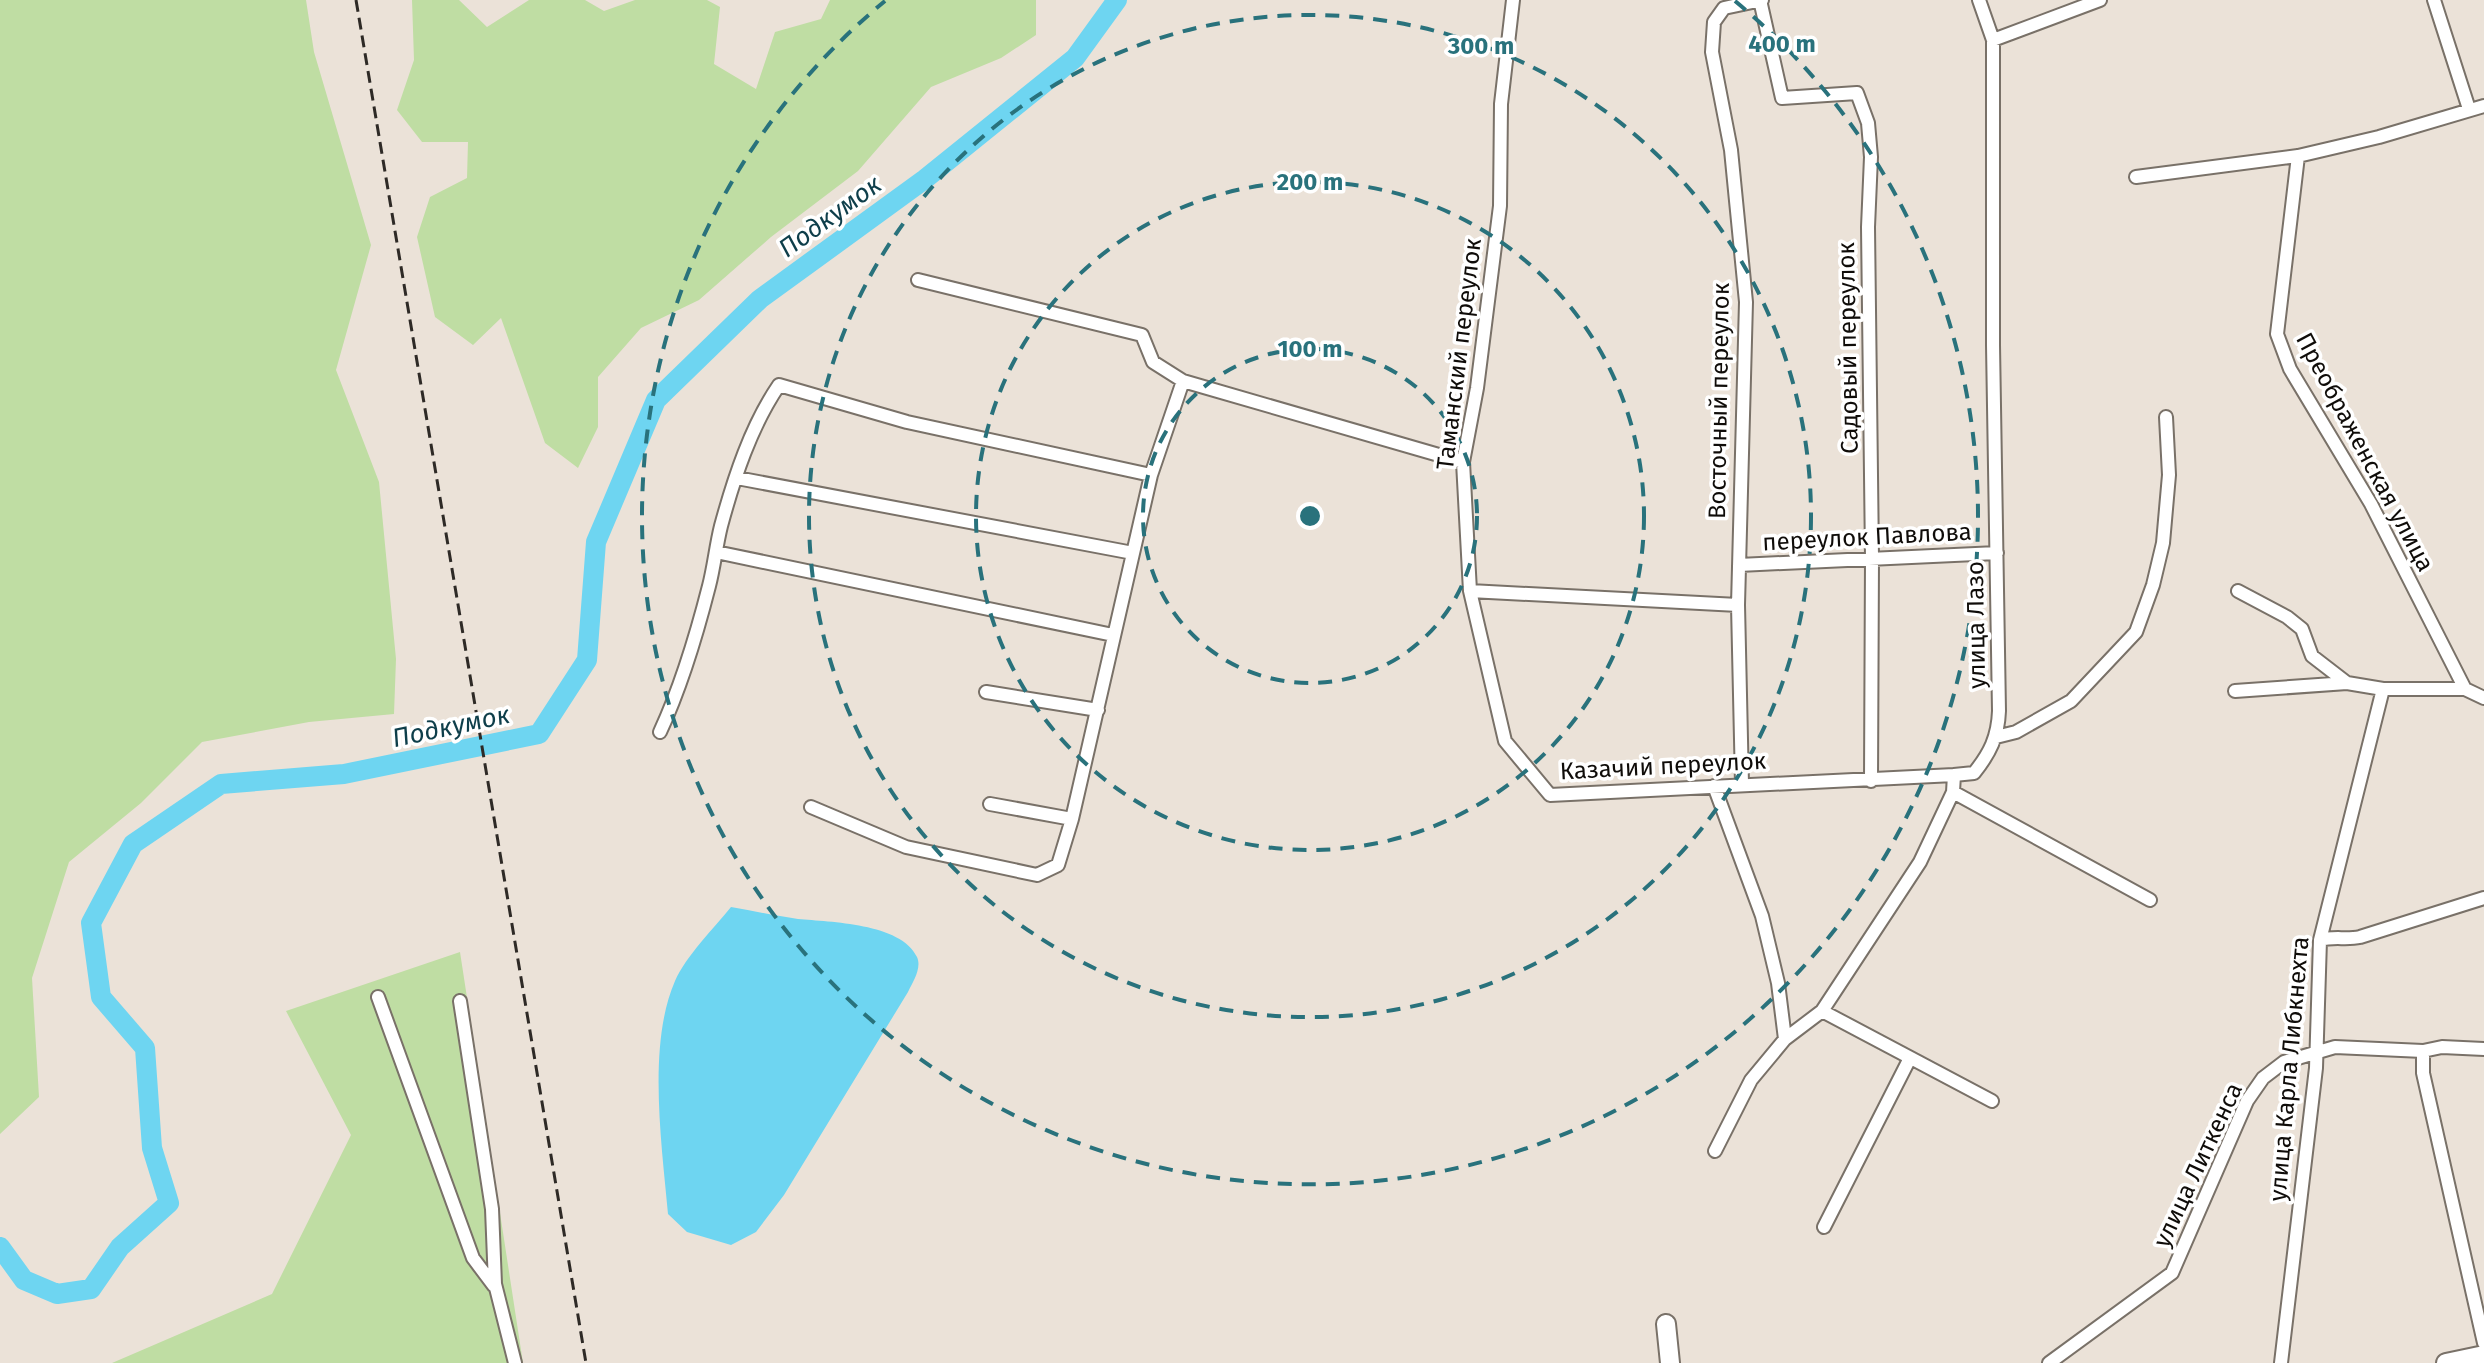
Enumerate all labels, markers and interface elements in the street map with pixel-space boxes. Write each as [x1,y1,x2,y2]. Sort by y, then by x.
text: 400 m [1748,30,1816,58]
text: 300 m [1447,32,1514,60]
text: 200 m [1277,168,1343,196]
water label: Подкумок [773,169,888,264]
street label: Таманский переулок [1431,236,1487,471]
street label: Садовый переулок [1832,241,1864,454]
street label: Восточный переулок [1703,282,1735,519]
street label: Преображенская улица [2290,328,2440,576]
text: 100 m [1277,335,1343,363]
centre of rings [1296,502,1324,530]
street label: переулок Павлова [1762,518,1972,556]
street label: улица Лазо [1961,561,1991,689]
water label: Подкумок [389,699,513,754]
street label: Казачий переулок [1559,747,1767,785]
street label: улица Карла Либкнехта [2263,935,2315,1203]
street label: улица Литкенса [2148,1078,2248,1252]

